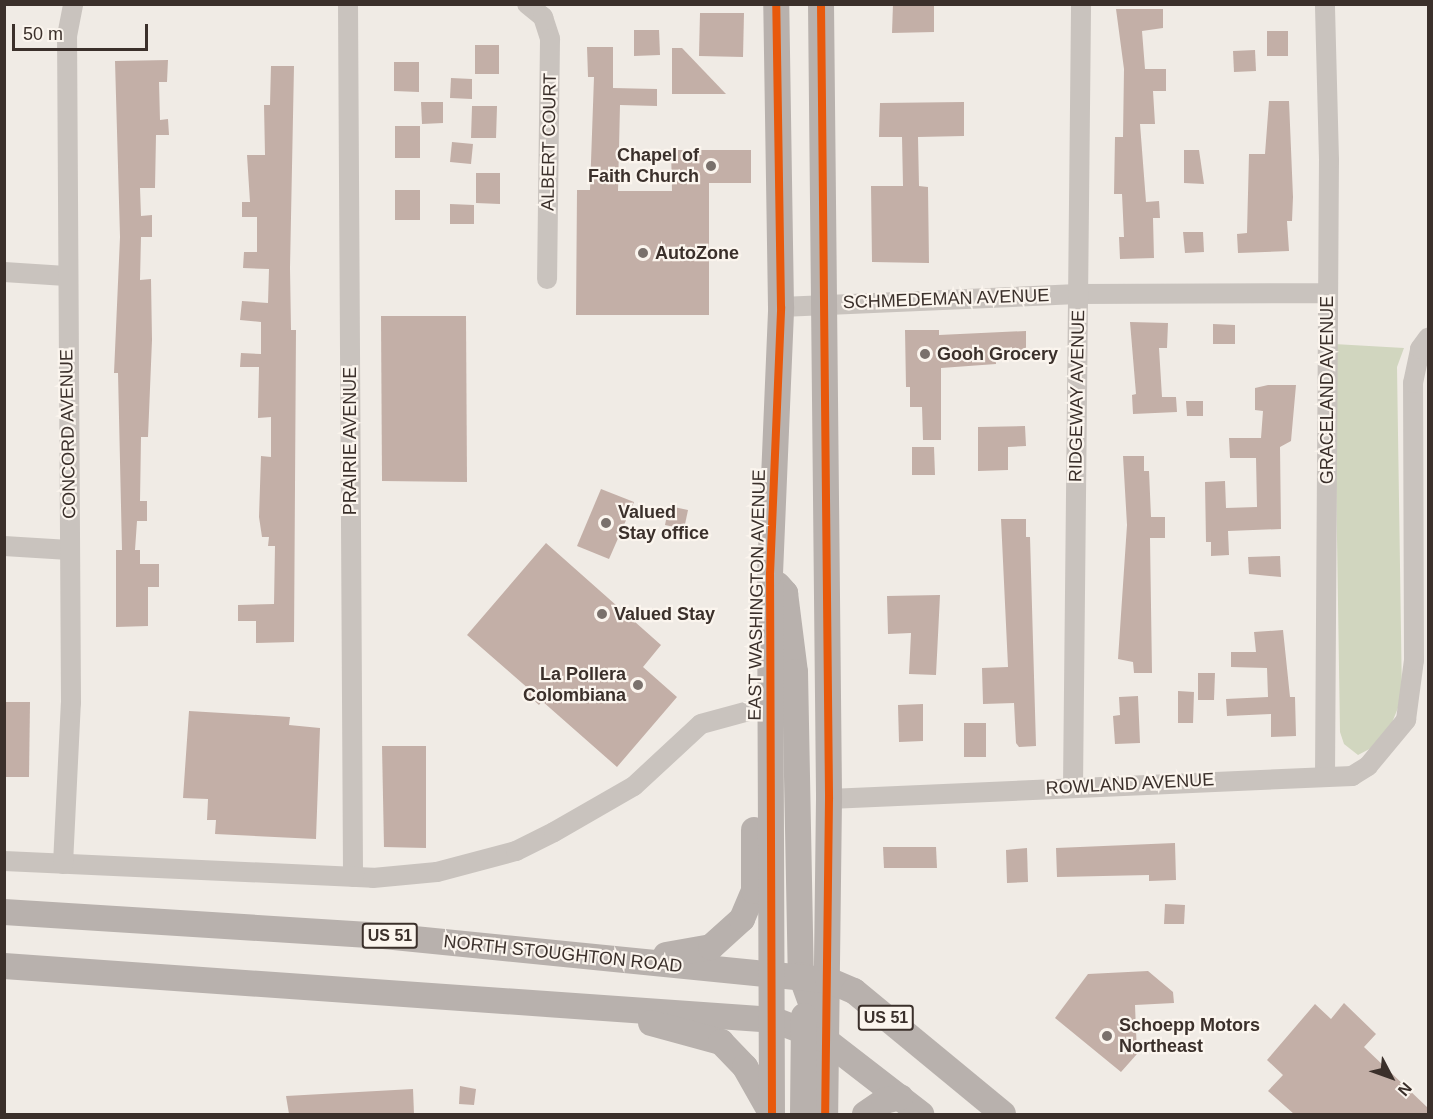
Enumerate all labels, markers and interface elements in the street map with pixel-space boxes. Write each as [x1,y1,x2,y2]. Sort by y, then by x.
scale bar [15,12,152,50]
text: 50 m [23,24,63,44]
street label: ALBERT COURT [537,73,561,211]
place label: Chapel of Faith Church [588,145,699,188]
marker: Chapel of Faith Church [704,159,718,173]
place label: AutoZone [655,242,739,264]
marker: AutoZone [636,246,650,260]
street label: SCHMEDEMAN AVENUE [842,285,1050,313]
street label: GRACELAND AVENUE [1316,295,1338,485]
street label: RIDGEWAY AVENUE [1065,309,1089,483]
place label: Gooh Grocery [937,343,1058,365]
marker: Gooh Grocery [918,347,932,361]
street label: CONCORD AVENUE [56,348,80,520]
street label: PRAIRIE AVENUE [339,366,361,516]
street label: EAST WASHINGTON AVENUE [744,468,770,722]
place label: Valued Stay office [618,502,709,544]
marker: Valued Stay office [599,516,613,530]
place label: Valued Stay [614,603,715,625]
marker: Valued Stay [595,607,609,621]
place label: La Pollera Colombiana [523,664,626,706]
marker: La Pollera Colombiana [631,678,645,692]
street label: ROWLAND AVENUE [1045,769,1215,799]
road number: US 51 [362,923,418,949]
street label: NORTH STOUGHTON ROAD [443,931,683,977]
road number: US 51 [858,1005,914,1031]
place label: Schoepp Motors Northeast [1119,1015,1260,1058]
marker: Schoepp Motors Northeast [1100,1029,1114,1043]
north arrow [1361,1047,1421,1107]
text: N [1395,1079,1415,1099]

